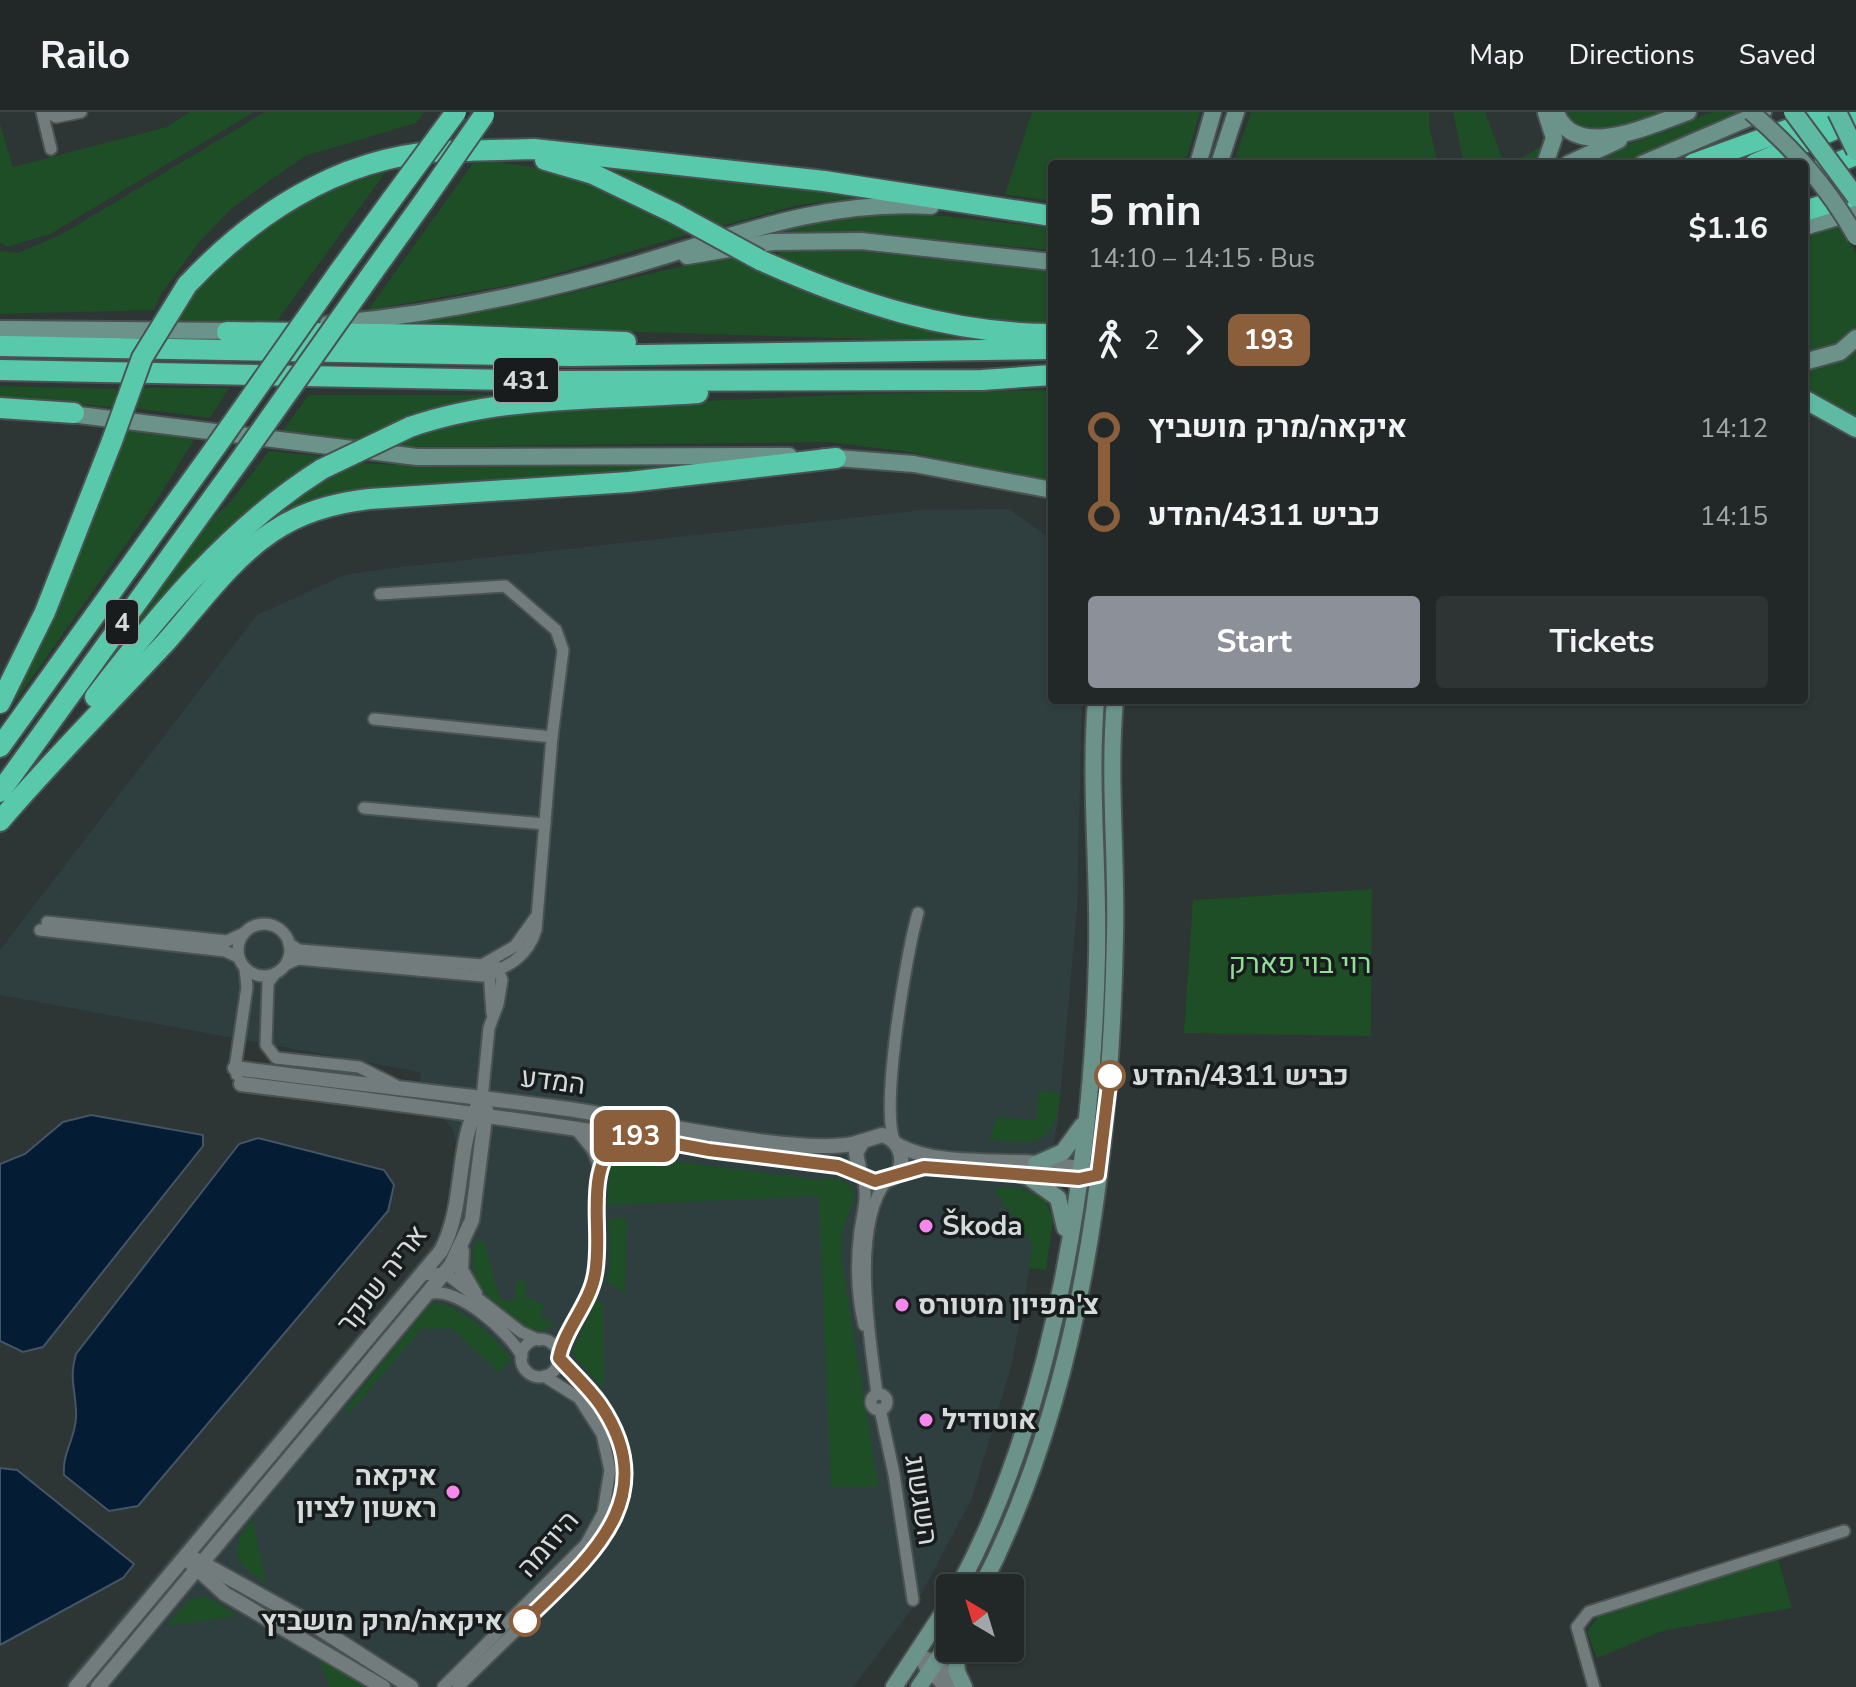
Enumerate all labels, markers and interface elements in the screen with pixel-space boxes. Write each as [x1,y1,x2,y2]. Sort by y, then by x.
text: Railo [40,30,130,81]
text: Map [1469,36,1524,74]
text: Directions [1568,36,1695,74]
text: Saved [1739,36,1816,74]
text: 5 min [1088,181,1202,241]
text: $1.16 [1689,208,1768,249]
text: 14:10 – 14:15 · Bus [1088,241,1315,276]
icon: walk [1088,318,1132,362]
icon: forward [1172,318,1216,362]
text: 193 [1244,321,1294,359]
text: 2 [1144,323,1160,358]
road number: 431 [494,358,558,402]
text: איקאה/מרק מושביץ [1148,407,1407,448]
text: 14:12 [1700,411,1768,446]
text: כביש 4311/המדע [1148,495,1380,536]
text: 14:15 [1700,499,1768,534]
button: Start [1088,596,1420,688]
button: Tickets [1436,596,1768,688]
road number: 4 [106,600,138,644]
park label: רוי בוי פארק [1229,945,1371,983]
place label: כביש 4311/המדע [1132,1057,1349,1095]
street label: המדע [518,1058,588,1104]
marker: כביש 4311/המדע [1095,1061,1125,1091]
line badge: 193 [589,1110,681,1162]
text: 193 [610,1117,660,1155]
place label: Škoda [942,1207,1023,1245]
street label: אריה שנקר [328,1217,436,1341]
marker: Škoda [917,1217,935,1235]
place label: צ'מפיון מוטורס [918,1286,1099,1324]
marker: צ'מפיון מוטורס [893,1296,911,1314]
place label: אוטודיל [942,1401,1037,1439]
marker: אוטודיל [917,1411,935,1429]
street label: השגשוג [895,1452,947,1548]
place label: איקאה ראשון לציון [296,1457,437,1527]
marker: איקאה ראשון לציון [444,1483,462,1501]
street label: היוזמה [508,1502,588,1586]
north arrow [936,1574,1024,1662]
map controls [936,1574,1024,1662]
place label: איקאה/מרק מושביץ [261,1602,503,1640]
marker: איקאה/מרק מושביץ [510,1606,540,1636]

